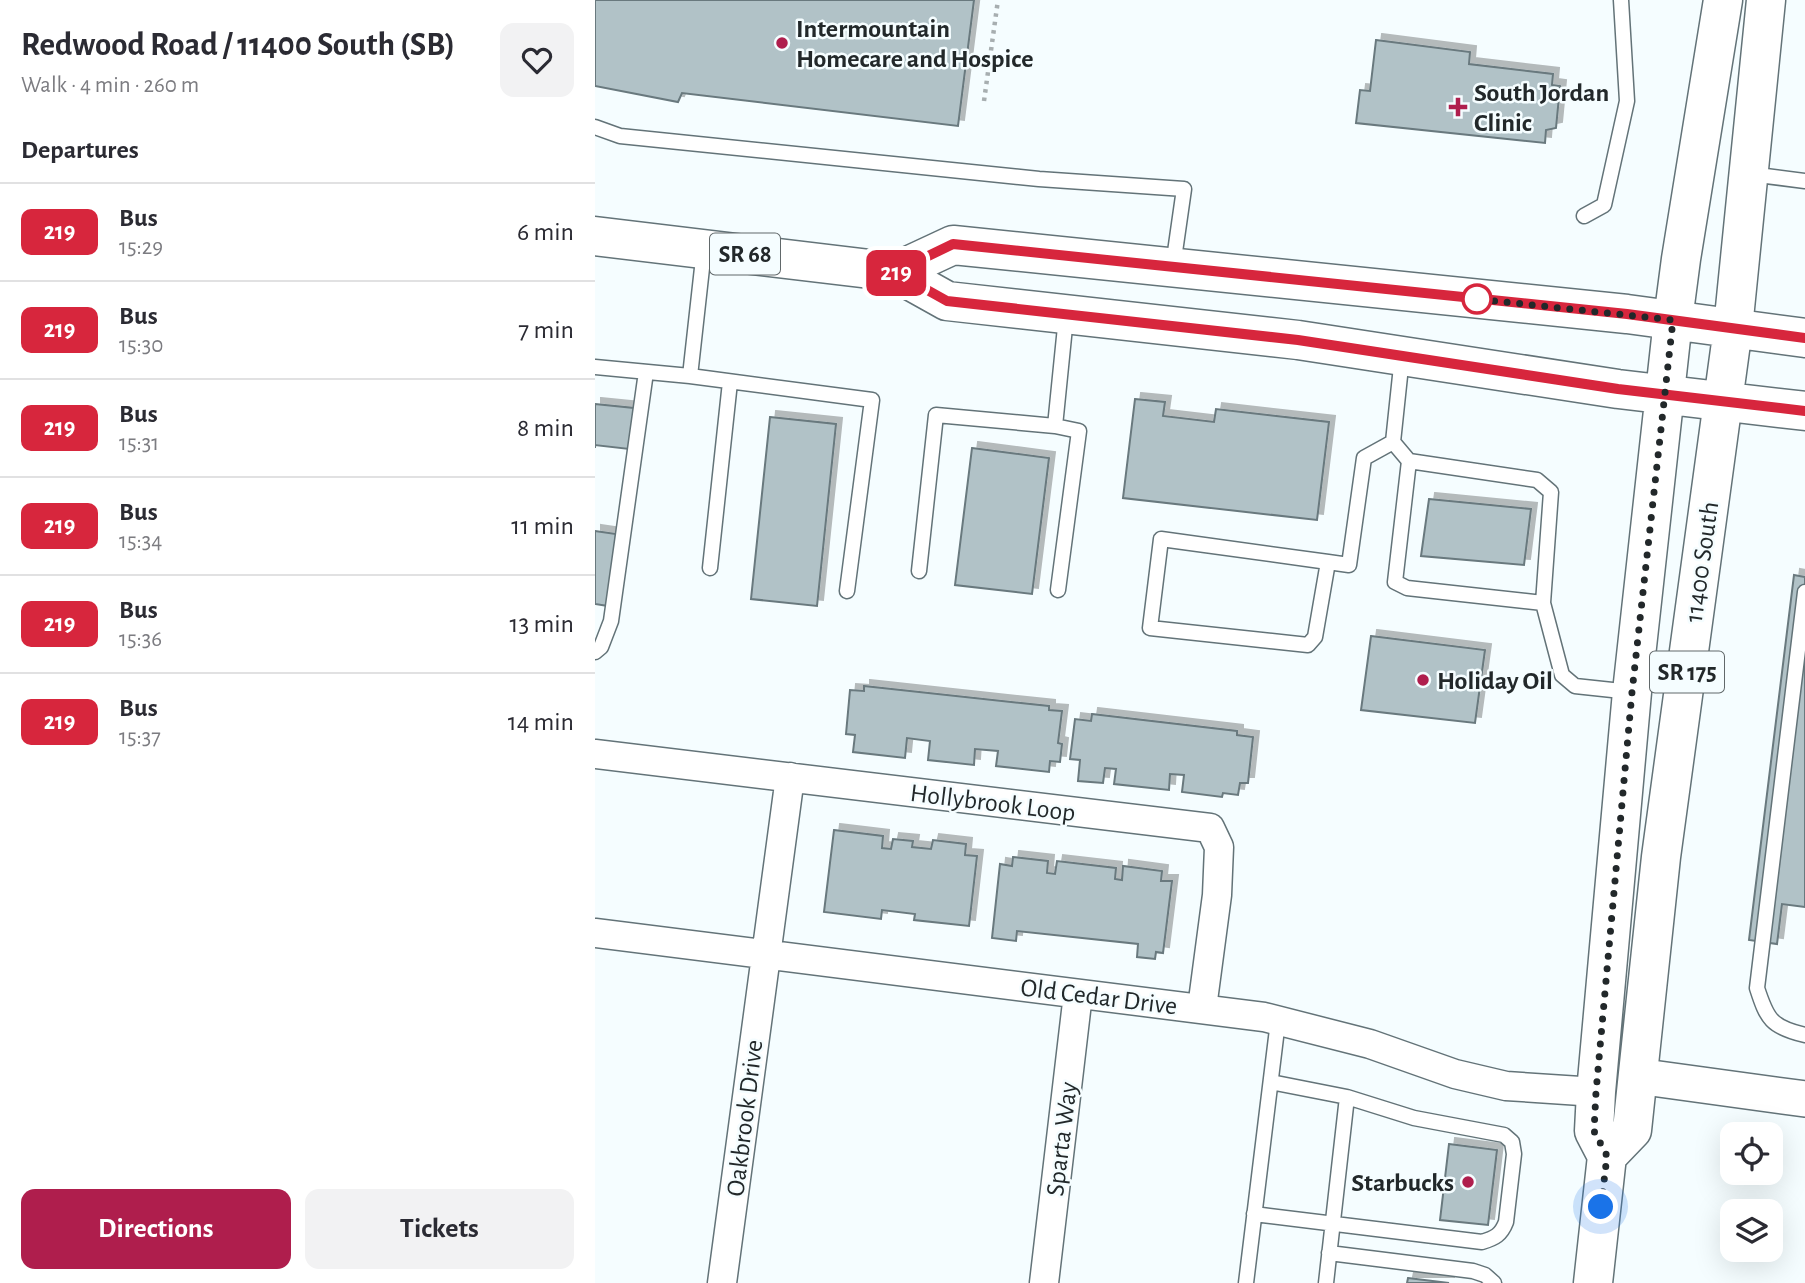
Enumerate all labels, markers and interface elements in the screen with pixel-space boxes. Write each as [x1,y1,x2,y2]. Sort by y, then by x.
place label: Intermountain Homecare and Hospice [796,16,1034,72]
button: heart [500,23,574,97]
text: Redwood Road / 11400 South (SB) [21,29,455,62]
marker: Intermountain Homecare and Hospice [774,35,790,51]
text: Walk · 4 min · 260 m [21,74,199,97]
place label: South Jordan Clinic [1474,80,1609,136]
marker: South Jordan Clinic [1448,97,1468,117]
text: Departures [21,137,139,163]
text: Bus [119,205,158,231]
text: 6 min [517,219,574,245]
text: 219 [44,220,75,244]
road number: SR 68 [710,233,780,274]
text: 15:29 [119,236,163,259]
line badge: 219 [856,250,936,296]
text: 219 [880,261,912,285]
unlabelled marker [1462,284,1492,314]
text: Bus [119,303,158,329]
text: 7 min [518,317,574,343]
text: 219 [44,318,75,342]
text: 15:30 [119,334,163,357]
text: Bus [119,401,158,427]
text: 8 min [517,415,574,441]
text: 219 [44,416,75,440]
text: 15:31 [119,432,159,455]
text: Bus [119,499,158,525]
street label: 11400 South [1681,500,1723,624]
text: 11 min [511,513,574,539]
text: 219 [44,514,75,538]
text: 15:34 [119,530,162,553]
text: Bus [119,597,158,623]
text: 13 min [510,611,574,637]
text: 219 [44,612,75,636]
text: 15:36 [119,628,162,651]
road number: SR 175 [1650,652,1724,692]
place label: Holiday Oil [1437,668,1553,694]
marker: Holiday Oil [1415,672,1431,688]
text: Bus [119,695,158,721]
text: 14 min [508,709,574,735]
text: 219 [44,710,75,734]
text: 15:37 [119,726,161,749]
street label: Hollybrook Loop [909,780,1077,826]
street label: Old Cedar Drive [1019,974,1179,1020]
street label: Oakbrook Drive [722,1038,768,1198]
street label: Sparta Way [1042,1081,1082,1198]
map controls [1720,1122,1783,1262]
button: locate [1720,1122,1783,1185]
place label: Starbucks [1351,1170,1454,1196]
marker: Starbucks [1460,1174,1476,1190]
button: Directions [21,1189,291,1269]
button: Tickets [305,1189,574,1269]
your location [1583,1189,1618,1224]
button: layers [1720,1199,1783,1262]

